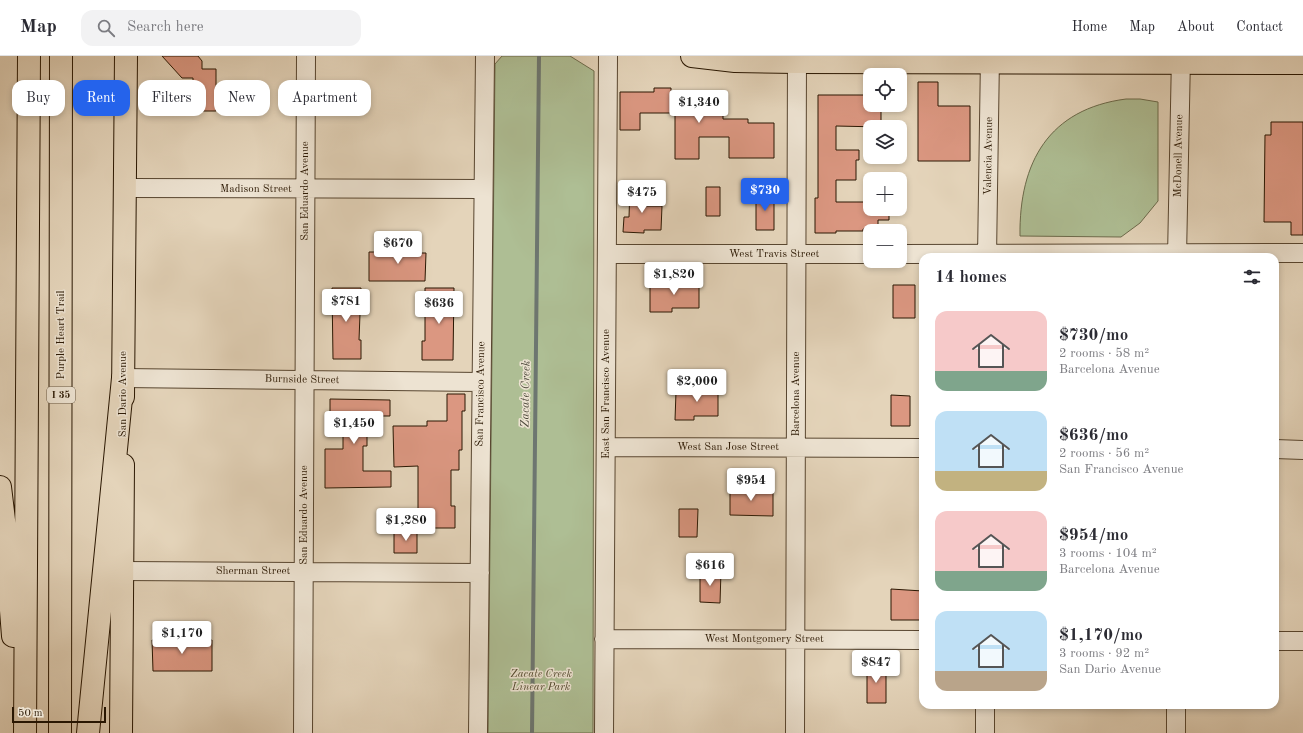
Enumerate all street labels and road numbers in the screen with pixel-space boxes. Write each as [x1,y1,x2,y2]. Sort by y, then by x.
street label: McDonell Avenue [1173,114,1185,198]
street label: Valencia Avenue [983,117,995,195]
street label: San Eduardo Avenue [300,141,311,241]
street label: Madison Street [220,184,292,195]
street label: West Travis Street [729,249,819,260]
street label: Purple Heart Trail [56,290,67,380]
street label: East San Francisco Avenue [601,329,612,459]
street label: San Francisco Avenue [475,341,487,447]
street label: San Dario Avenue [118,351,129,437]
street label: Barcelona Avenue [791,351,802,437]
street label: Burnside Street [265,374,340,386]
road number: I 35 [47,387,75,403]
street label: West San Jose Street [677,442,779,453]
street label: San Eduardo Avenue [299,465,310,565]
street label: Sherman Street [216,566,291,577]
street label: West Montgomery Street [704,634,824,645]

